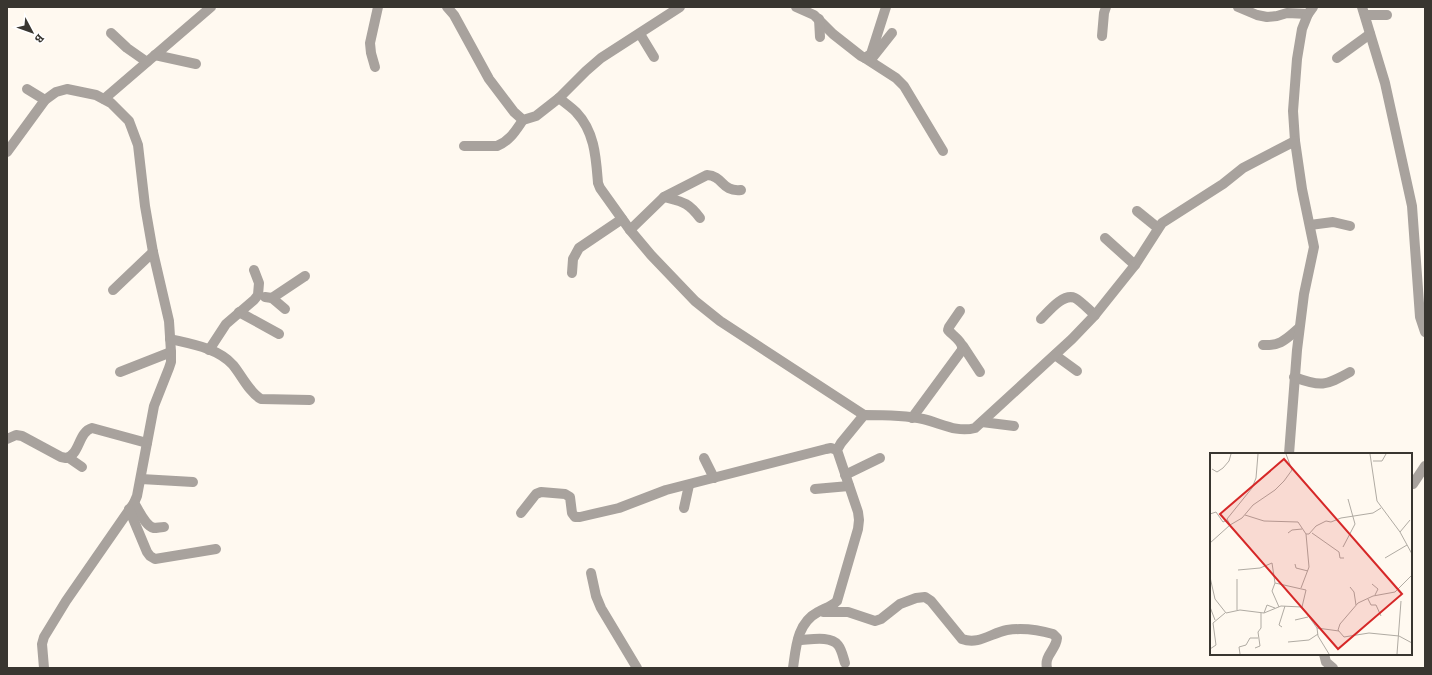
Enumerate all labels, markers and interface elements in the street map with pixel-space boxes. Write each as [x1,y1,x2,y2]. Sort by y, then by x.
north arrow [12,12,52,52]
text: B [32,31,49,48]
inset map [1210,453,1412,655]

